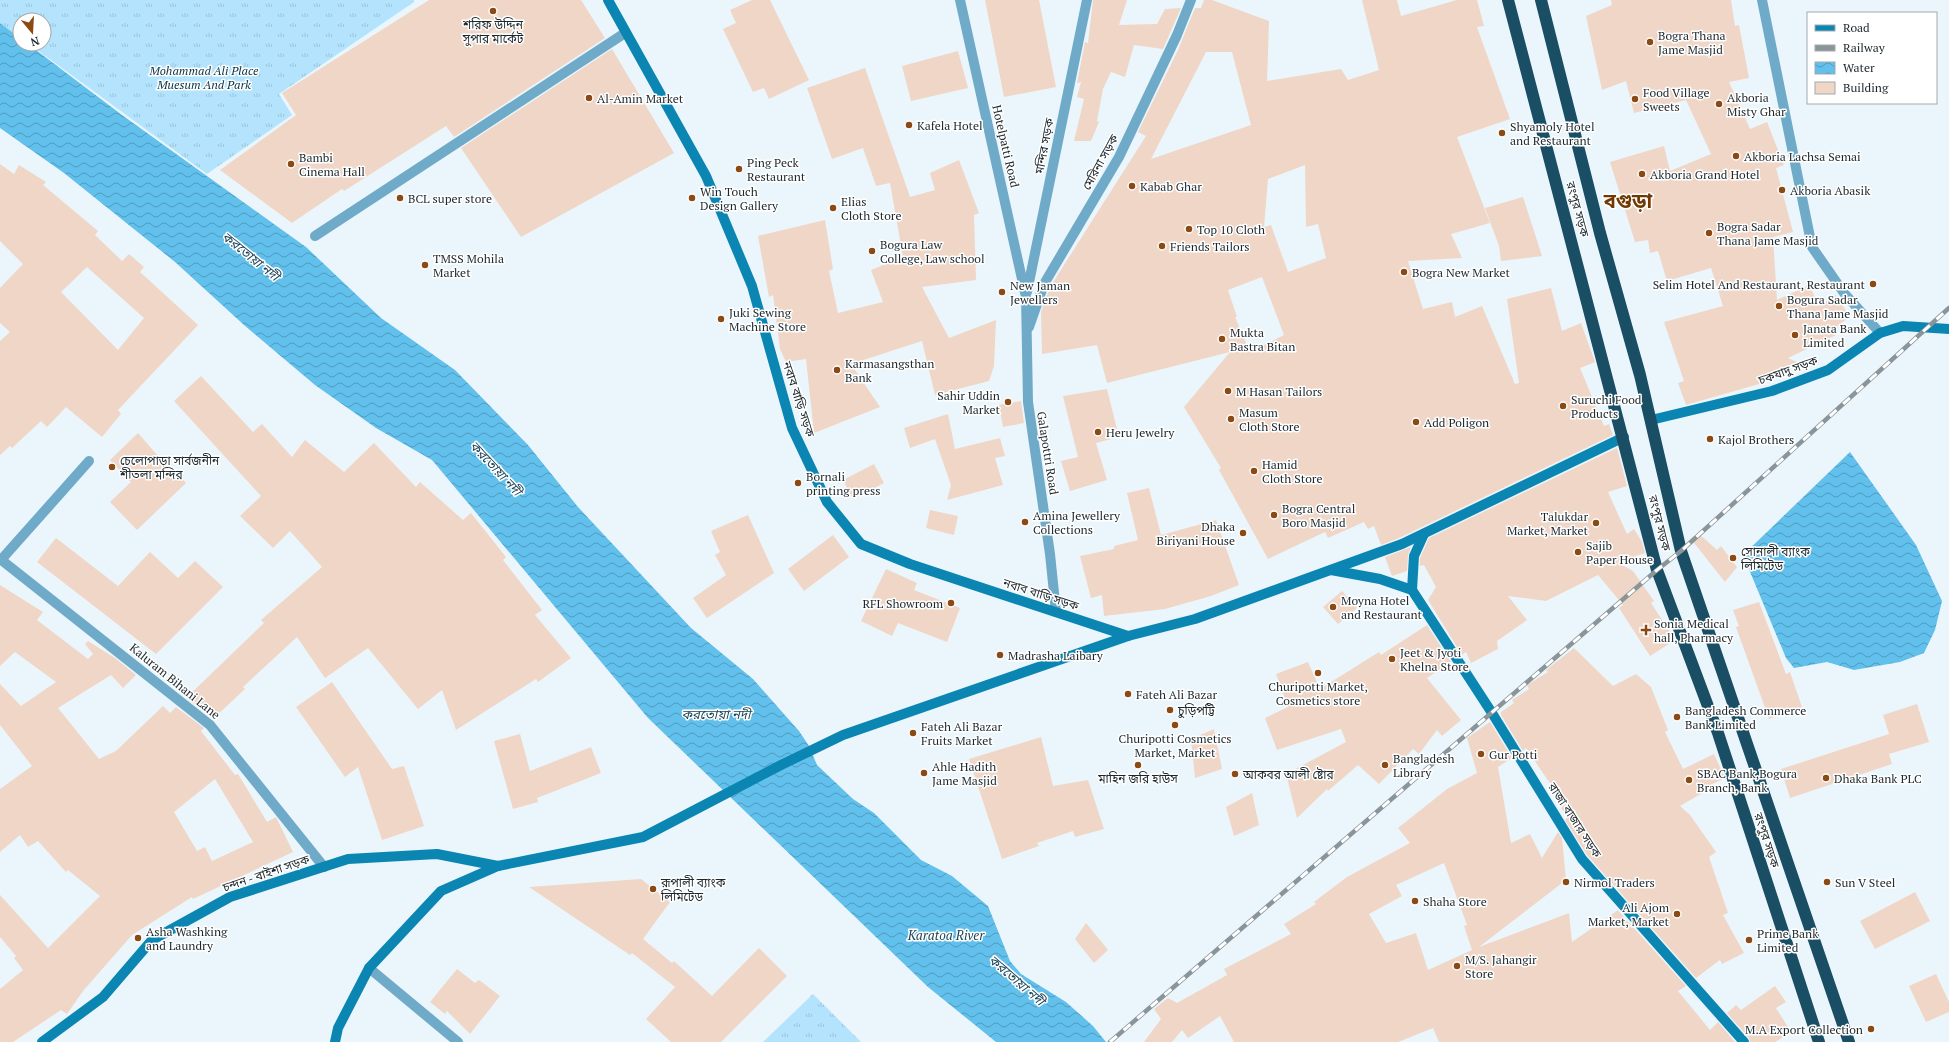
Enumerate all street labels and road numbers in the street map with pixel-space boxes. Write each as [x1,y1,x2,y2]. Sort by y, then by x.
street label: Hotelpatti Road [989,103,1023,189]
street label: মন্দির সড়ক [1031,117,1057,176]
street label: মেরিনা সড়ক [1079,131,1122,192]
street label: রংপুর সড়ক [1562,179,1593,239]
street label: চকযাদু সড়ক [1755,352,1820,388]
street label: নবাব বাড়ি সড়ক [779,358,818,439]
street label: Galapottri Road [1034,410,1062,496]
street label: রংপুর সড়ক [1645,493,1674,553]
street label: নবাব বাড়ি সড়ক [1000,574,1081,613]
street label: Kaluram Bihani Lane [127,640,223,722]
street label: রাজা বাজার সড়ক [1545,779,1605,861]
street label: রংপুর সড়ক [1750,810,1783,870]
street label: চন্দন - বাইশা সড়ক [220,851,312,895]

